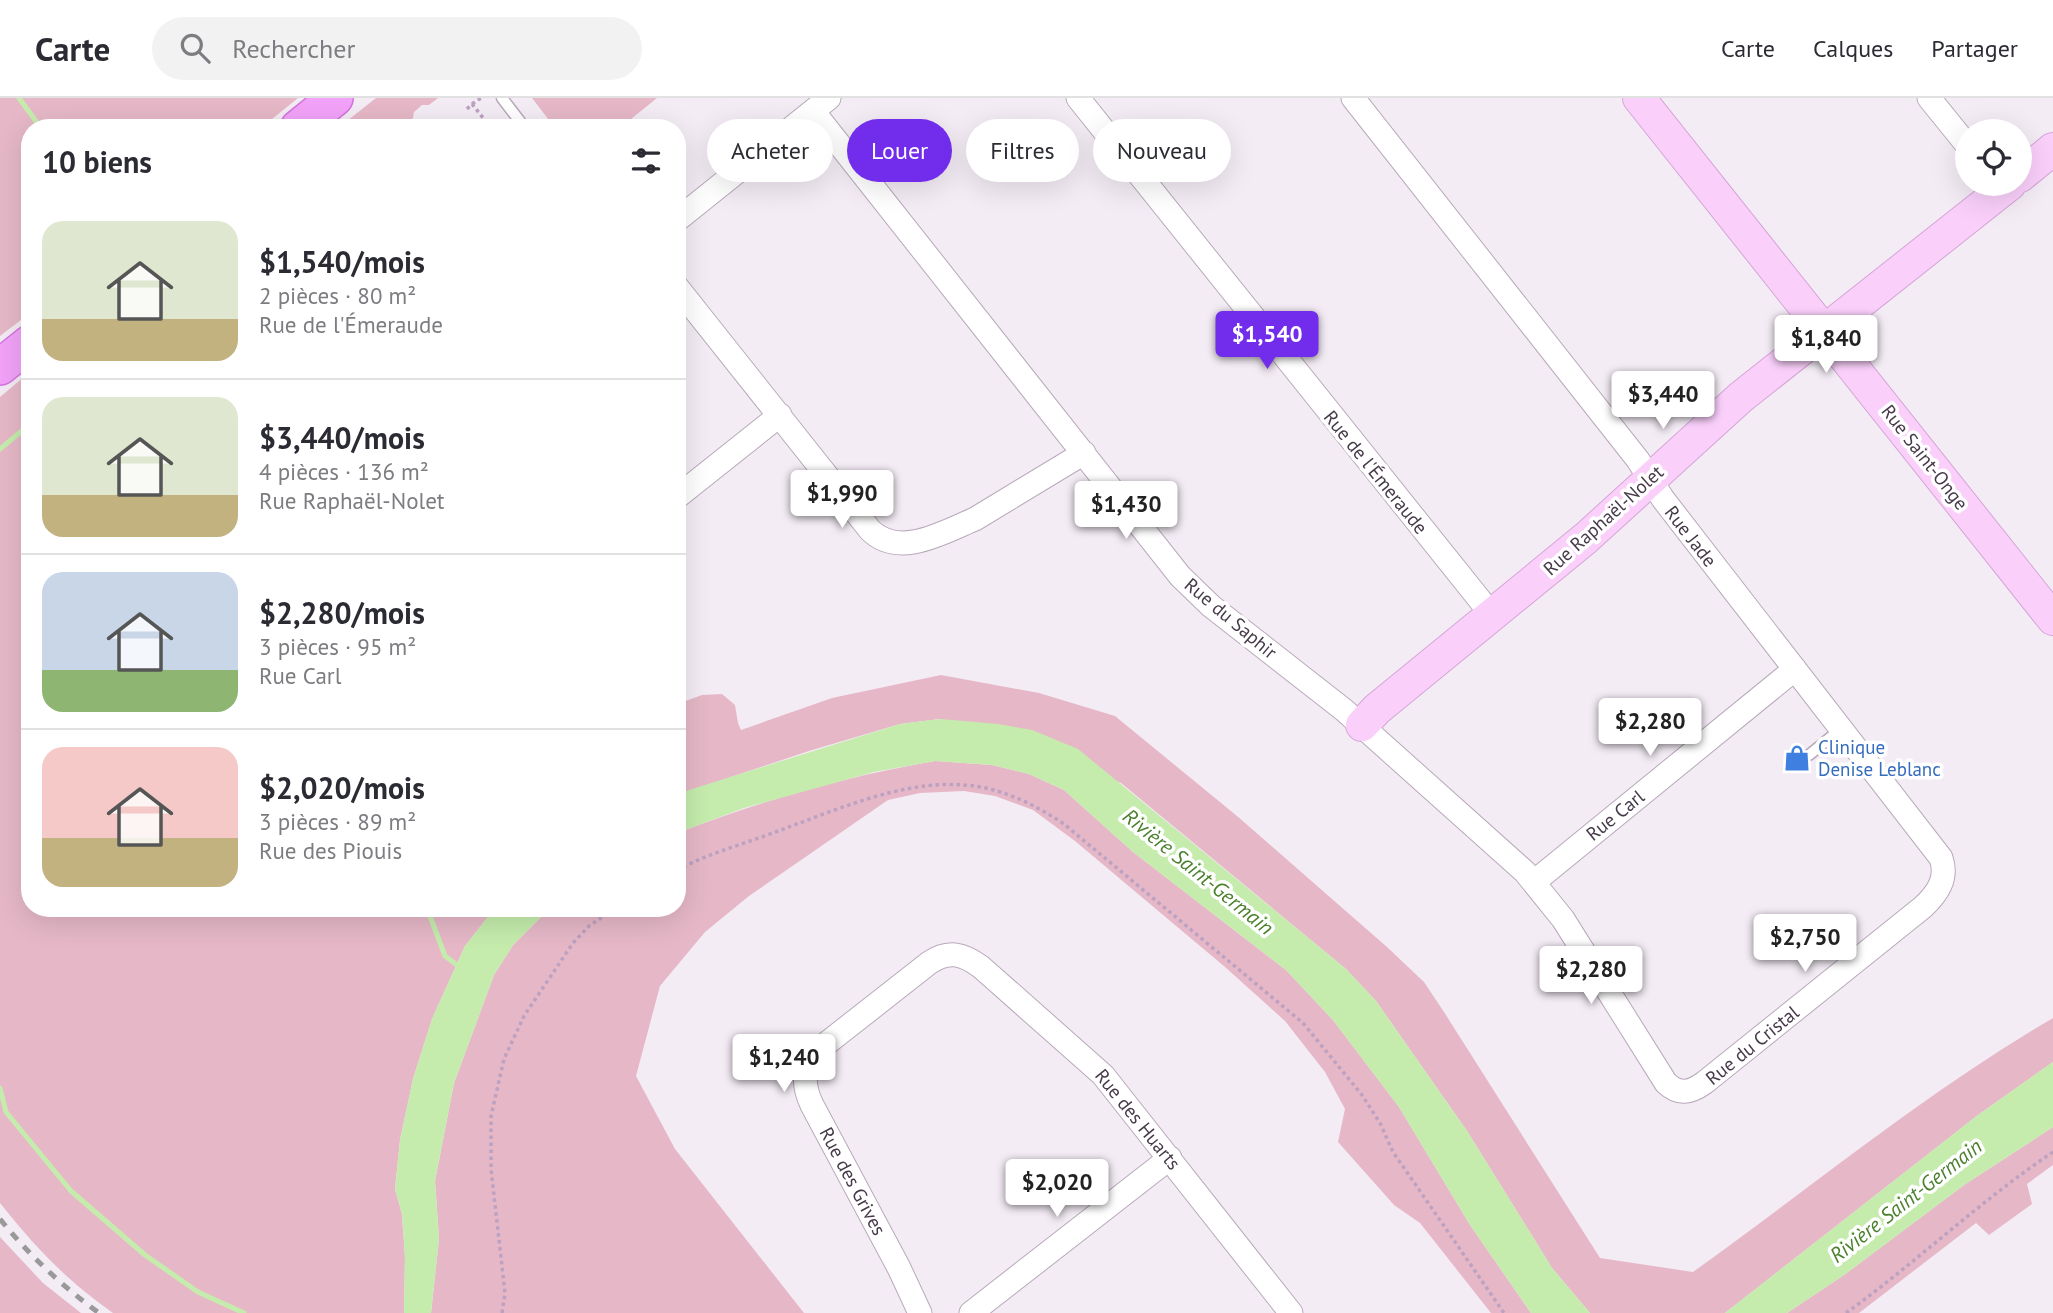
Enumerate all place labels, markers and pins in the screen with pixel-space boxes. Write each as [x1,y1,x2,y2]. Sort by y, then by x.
pin: $1,540 [1210,312,1324,371]
pin: $1,840 [1769,316,1883,375]
pin: $3,440 [1606,372,1720,431]
pin: $1,990 [785,470,899,530]
pin: $1,430 [1069,482,1183,541]
pin: $2,280 [1593,698,1707,758]
place label: Clinique Denise Leblanc [1818,735,1941,781]
shop icon: Clinique Denise Leblanc [1782,743,1812,773]
pin: $2,750 [1748,914,1862,974]
pin: $2,280 [1534,946,1648,1006]
pin: $1,240 [727,1034,841,1094]
pin: $2,020 [1000,1160,1114,1219]

